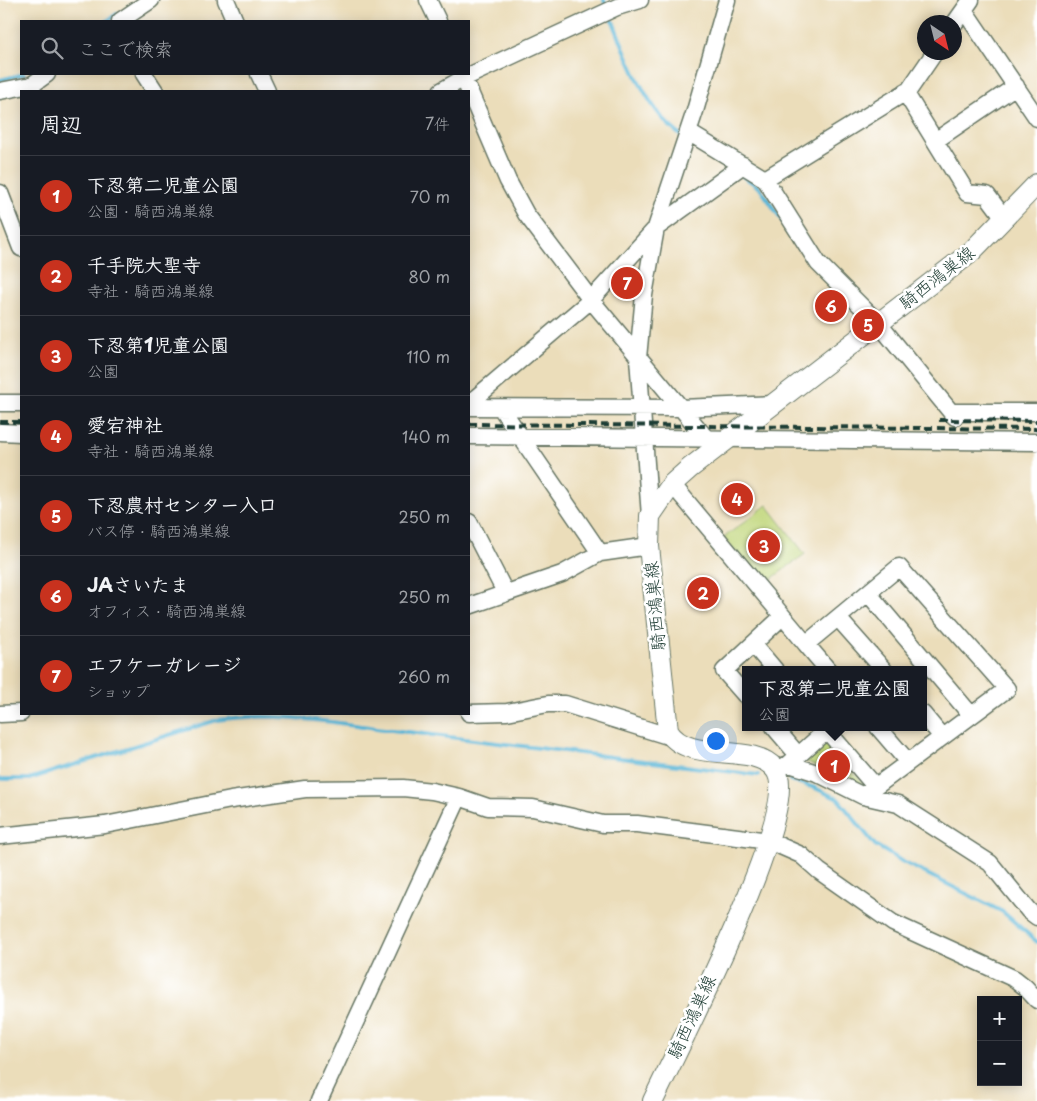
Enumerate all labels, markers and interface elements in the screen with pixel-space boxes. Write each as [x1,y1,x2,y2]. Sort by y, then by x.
north arrow [917,15,962,60]
search box [20,20,470,75]
icon: search [38,34,66,62]
text: ここで検索 [78,34,173,62]
text: 周辺 [40,107,82,139]
text: 7件 [425,111,450,135]
text: 下忍第二児童公園 [87,170,239,198]
text: 1 [52,184,60,208]
text: 70 m [410,184,450,208]
text: 公園 · 騎西鴻巣線 [87,198,214,222]
street label: 騎西鴻巣線 [892,238,980,315]
text: 千手院大聖寺 [87,250,201,278]
text: 2 [50,264,62,288]
text: 80 m [408,264,450,288]
pin: 7 [611,264,643,302]
text: 寺社 · 騎西鴻巣線 [87,278,214,302]
pin: 6 [815,287,847,325]
pin: 5 [852,306,884,344]
text: 下忍第1児童公園 [87,330,229,358]
text: 3 [51,344,61,368]
text: 110 m [407,344,450,368]
text: 公園 [87,358,119,382]
text: 愛宕神社 [87,410,163,438]
text: 4 [51,424,61,448]
text: 140 m [402,424,450,448]
text: 寺社 · 騎西鴻巣線 [87,438,214,462]
pin: 4 [721,480,753,518]
text: 下忍農村センター入口 [87,490,277,518]
text: 5 [51,504,61,528]
text: 250 m [399,504,450,528]
text: バス停 · 騎西鴻巣線 [87,518,230,542]
pin: 3 [748,527,780,565]
street label: 騎西鴻巣線 [636,560,671,652]
text: JAさいたま [87,570,189,598]
pin: 2 [687,574,719,612]
text: 6 [50,584,62,608]
text: 250 m [399,584,450,608]
text: オフィス · 騎西鴻巣線 [87,598,246,622]
text: エフケーガレージ [87,650,241,678]
text: 7 [51,664,61,688]
text: 260 m [398,664,450,688]
popup [742,666,927,731]
text: 下忍第二児童公園 [758,673,911,701]
text: ショップ [87,678,150,702]
text: 公園 [758,701,791,725]
your location [703,728,729,754]
pin: 1 [818,747,850,785]
street label: 騎西鴻巣線 [659,970,722,1063]
map controls [977,996,1022,1086]
button: + [977,996,1022,1041]
button: − [977,1041,1022,1086]

